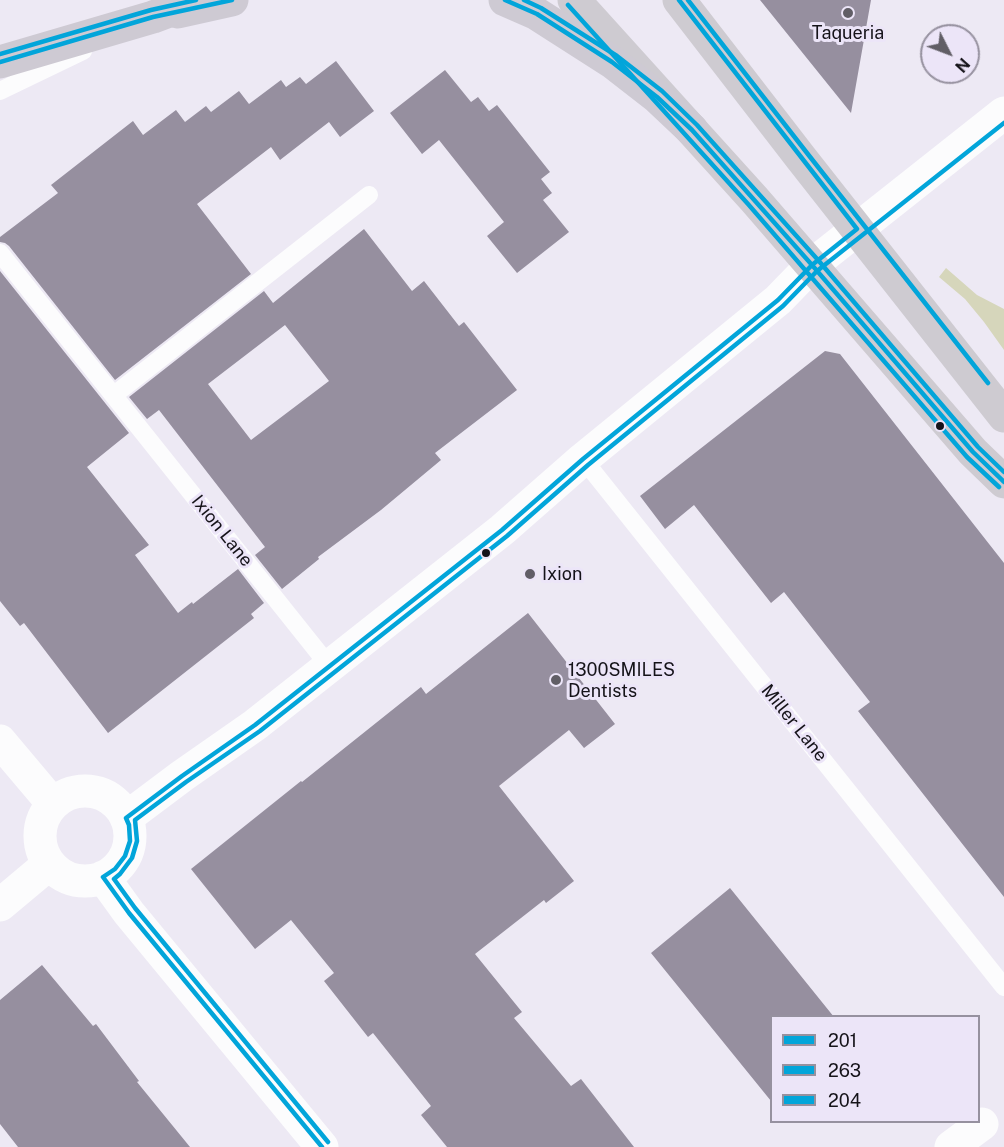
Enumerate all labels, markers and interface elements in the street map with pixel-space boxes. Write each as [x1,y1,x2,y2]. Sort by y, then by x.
marker: Taqueria [841,6,855,20]
place label: Taqueria [812,22,884,44]
north arrow [920,24,980,84]
text: N [951,54,974,76]
unlabelled marker [934,420,946,432]
street label: Ixion Lane [187,491,257,571]
unlabelled marker [480,547,492,559]
place label: Ixion [542,563,582,585]
marker: Ixion [523,567,537,581]
place label: 1300SMILES Dentists [568,659,675,702]
marker: 1300SMILES Dentists [549,673,563,687]
street label: Miller Lane [756,680,832,766]
legend [770,1015,980,1123]
text: 201 [828,1030,857,1051]
text: 263 [828,1060,861,1081]
text: 204 [828,1090,861,1111]

